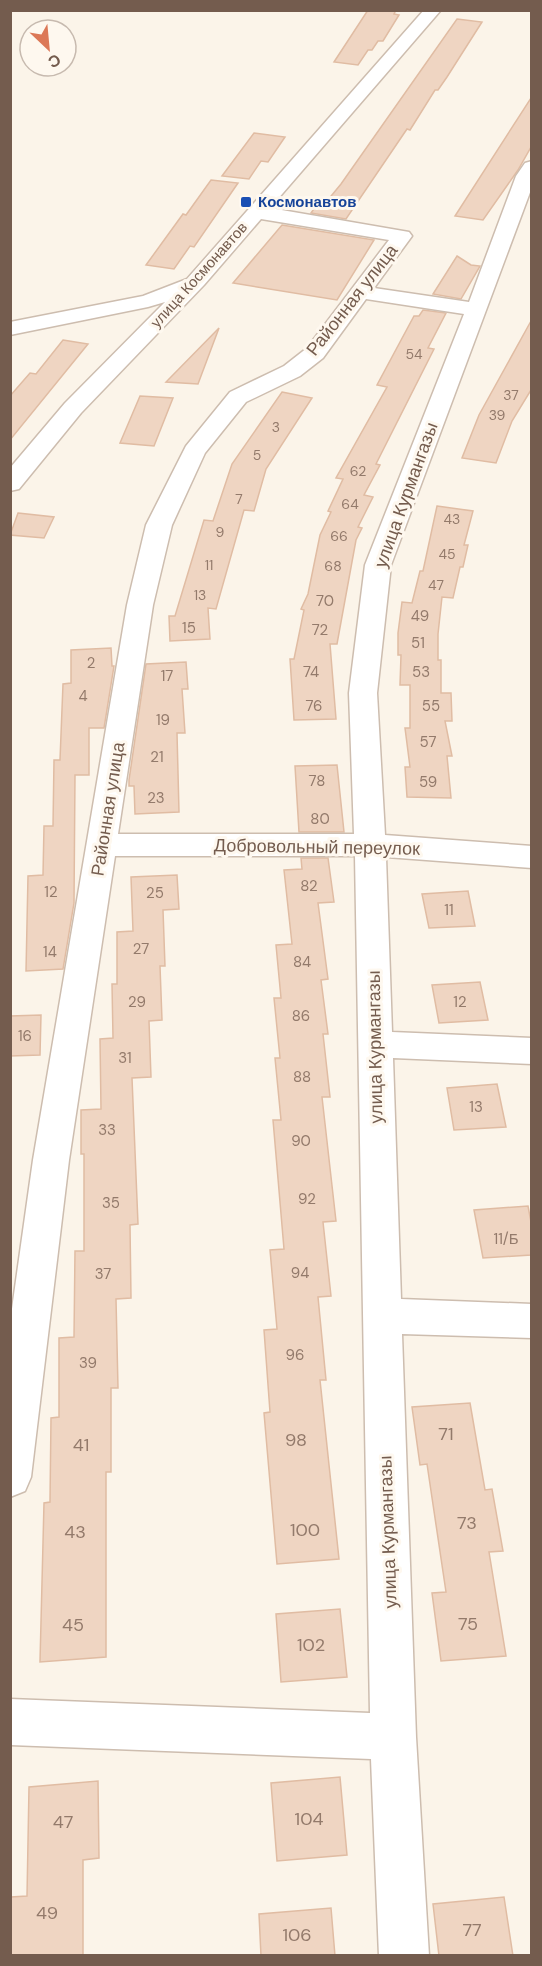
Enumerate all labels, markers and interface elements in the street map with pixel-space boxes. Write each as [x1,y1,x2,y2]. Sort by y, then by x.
north arrow [18,18,78,78]
text: С [44,49,64,73]
place label: Космонавтов [258,192,356,212]
marker: Космонавтов [239,195,253,209]
street label: улица Космонавтов [146,218,252,332]
street label: Районная улица [301,238,404,361]
house number: 54 [405,345,423,363]
house number: 37 [503,386,519,404]
house number: 39 [489,406,506,424]
house number: 3 [272,418,280,436]
street label: улица Курмангазы [369,419,443,571]
house number: 5 [253,446,261,464]
house number: 62 [350,462,366,480]
house number: 7 [235,490,243,508]
house number: 64 [341,495,359,513]
house number: 43 [444,510,460,528]
house number: 9 [216,523,225,541]
house number: 66 [330,527,348,545]
house number: 45 [438,545,456,563]
house number: 11 [205,556,213,574]
house number: 68 [324,557,342,575]
house number: 47 [428,576,444,594]
house number: 13 [194,586,206,604]
house number: 70 [316,591,334,611]
house number: 49 [411,606,429,626]
house number: 15 [182,618,196,638]
house number: 72 [312,620,328,640]
house number: 51 [411,633,425,653]
house number: 2 [87,653,95,673]
house number: 74 [303,662,319,682]
house number: 53 [412,662,430,682]
house number: 17 [161,666,173,686]
house number: 4 [78,686,88,706]
house number: 76 [305,696,323,716]
house number: 55 [422,696,440,716]
house number: 19 [156,710,170,730]
house number: 57 [420,732,436,752]
street label: Районная улица [86,739,131,878]
house number: 21 [150,747,164,767]
house number: 78 [309,771,325,791]
house number: 59 [419,772,437,792]
house number: 23 [147,788,165,808]
house number: 80 [310,809,330,829]
street label: Добровольный переулок [214,833,420,861]
house number: 82 [300,876,318,896]
house number: 12 [44,882,58,902]
house number: 25 [146,883,164,903]
house number: 11 [444,900,454,920]
house number: 27 [133,939,149,959]
house number: 14 [43,942,57,962]
house number: 84 [293,952,311,972]
street label: улица Курмангазы [362,970,388,1124]
house number: 29 [128,992,146,1012]
house number: 12 [453,992,467,1012]
house number: 86 [292,1006,310,1026]
house number: 16 [18,1026,32,1046]
house number: 31 [118,1048,132,1068]
house number: 88 [293,1067,311,1087]
house number: 13 [469,1097,483,1117]
house number: 33 [98,1120,116,1140]
house number: 90 [291,1131,311,1151]
house number: 92 [298,1189,316,1209]
house number: 35 [102,1193,120,1213]
house number: 11/Б [493,1229,519,1249]
house number: 94 [291,1263,309,1283]
house number: 37 [95,1264,111,1284]
house number: 96 [286,1345,304,1365]
house number: 39 [79,1353,97,1373]
house number: 71 [438,1422,454,1446]
house number: 98 [285,1428,307,1452]
house number: 41 [73,1433,89,1457]
street label: улица Курмангазы [373,1455,403,1609]
house number: 73 [457,1511,477,1535]
house number: 100 [290,1518,320,1542]
house number: 43 [64,1520,86,1544]
house number: 75 [458,1612,478,1636]
house number: 45 [62,1613,84,1637]
house number: 102 [297,1633,325,1657]
house number: 104 [295,1807,323,1831]
house number: 47 [53,1810,73,1834]
house number: 49 [36,1901,58,1925]
house number: 77 [462,1918,482,1942]
house number: 106 [282,1923,312,1947]

